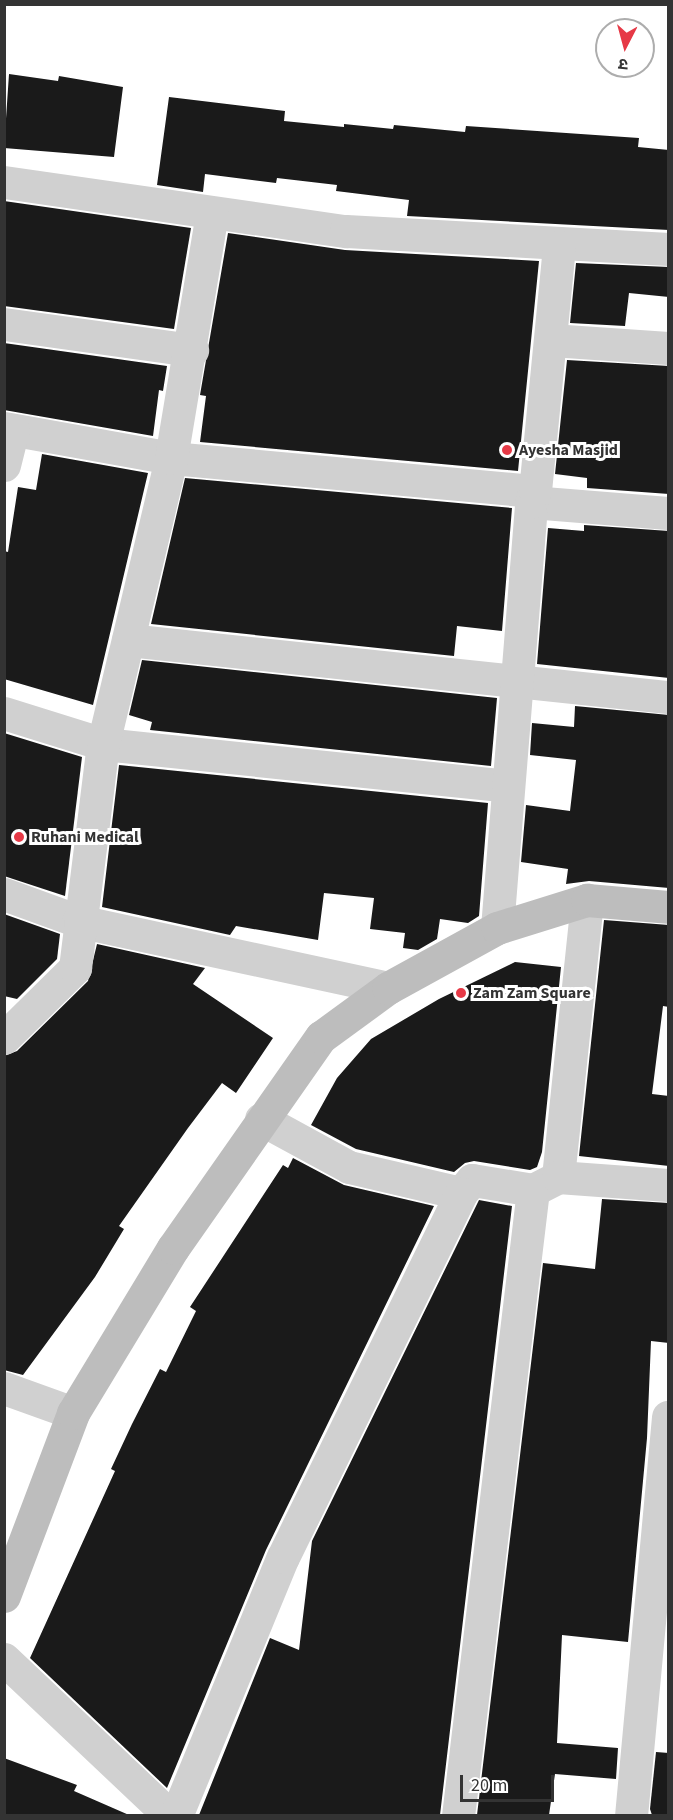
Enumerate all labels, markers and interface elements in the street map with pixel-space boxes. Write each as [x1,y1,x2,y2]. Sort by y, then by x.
north arrow [595,18,655,78]
text: उ [618,52,629,75]
place label: Ayesha Masjid [519,440,618,460]
marker: Ayesha Masjid [500,443,514,457]
place label: Ruhani Medical [31,827,139,847]
marker: Ruhani Medical [12,830,26,844]
place label: Zam Zam Square [473,983,591,1003]
marker: Zam Zam Square [454,986,468,1000]
scale bar [463,1763,558,1801]
text: 20 m [471,1773,507,1798]

